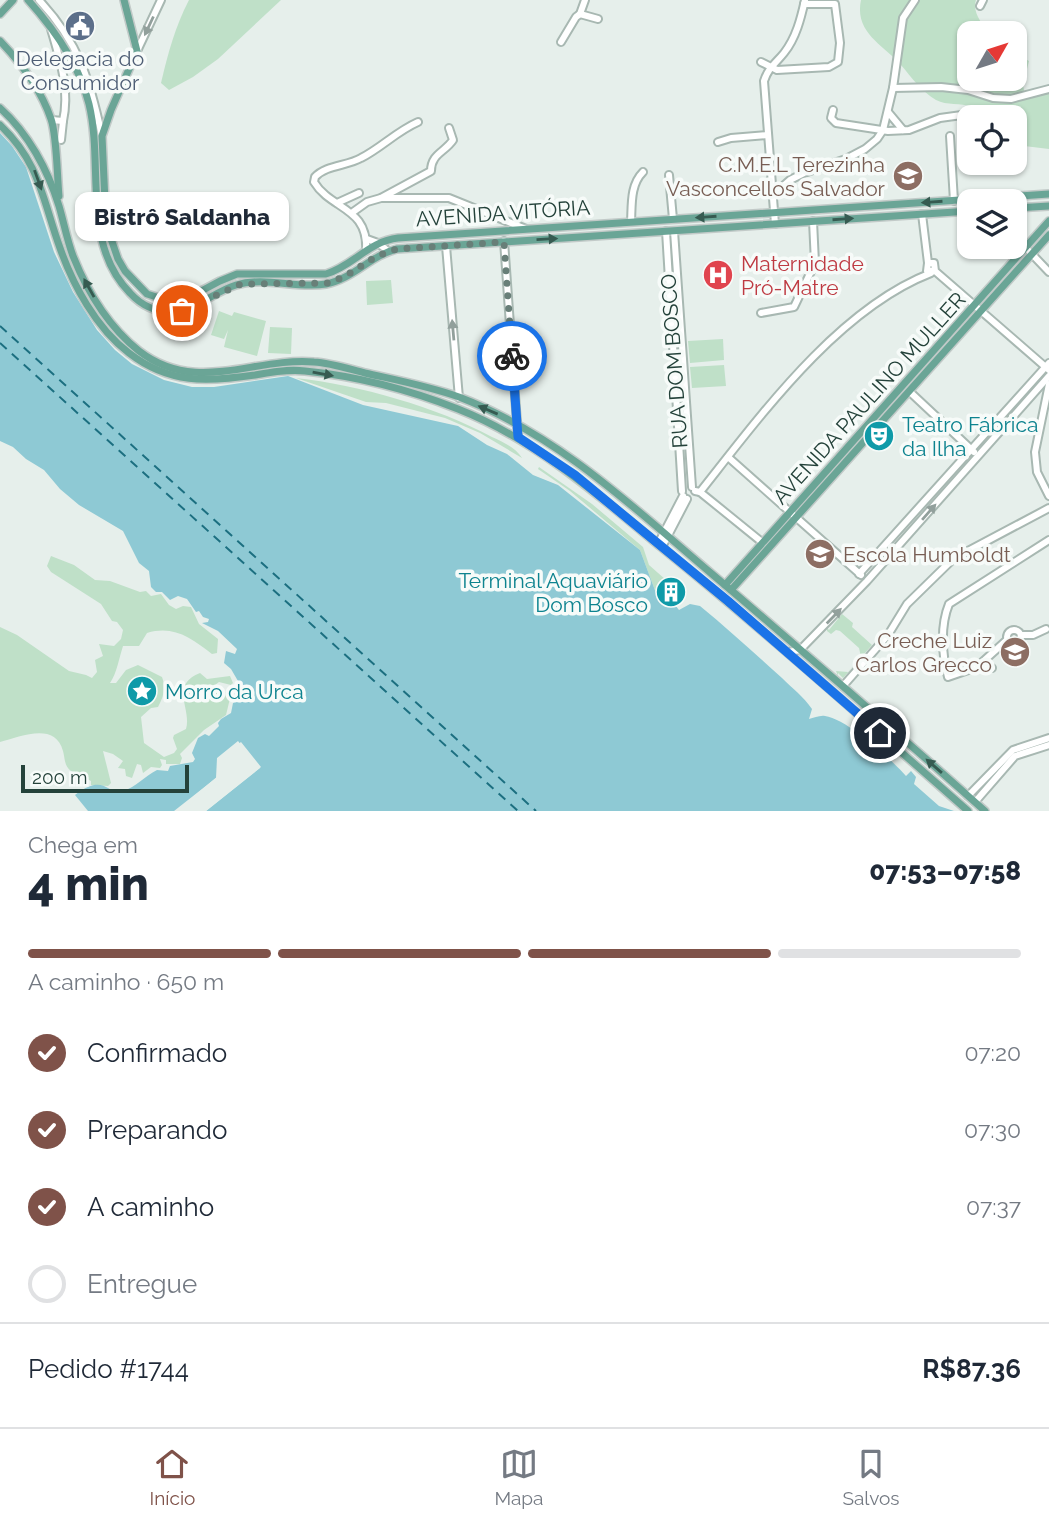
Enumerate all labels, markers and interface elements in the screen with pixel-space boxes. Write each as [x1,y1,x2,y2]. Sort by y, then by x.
public building icon: Delegacia do Consumidor [63,9,97,43]
one-way arrow [143,15,154,36]
north arrow [957,21,1027,91]
map controls [957,21,1027,259]
place label: Delegacia do Consumidor [16,46,144,95]
button: locate [957,105,1027,175]
place label: C.M.E.L Terezinha Vasconcellos Salvador [666,152,886,201]
school or university icon: C.M.E.L Terezinha Vasconcellos Salvador [891,159,925,193]
one-way arrow [33,170,44,191]
button: layers [957,189,1027,259]
callout: Bistrô Saldanha [75,192,289,241]
street label: AVENIDA VITÓRIA [415,194,591,232]
one-way arrow [921,197,943,208]
text: Bistrô Saldanha [94,203,270,230]
one-way arrow [695,212,717,223]
one-way arrow [832,213,854,224]
one-way arrow [536,233,558,244]
place label: Maternidade Pró-Matre [741,251,864,300]
hospital icon: Maternidade Pró-Matre [701,258,735,292]
street label: RUA DOM BOSCO [655,273,693,449]
one-way arrow [83,278,95,298]
pin [152,281,212,341]
street label: AVENIDA PAULINO MULLER [767,287,971,509]
icon: bag [163,292,201,330]
one-way arrow [447,318,458,340]
courier [477,321,547,391]
icon: bike [493,337,531,375]
one-way arrow [312,368,334,379]
one-way arrow [478,404,498,416]
place label: Teatro Fábrica da Ilha [902,412,1038,461]
theatre icon: Teatro Fábrica da Ilha [862,419,896,453]
one-way arrow [921,503,937,521]
school or university icon: Escola Humboldt [803,537,837,571]
place label: Escola Humboldt [843,542,1011,567]
place label: Terminal Aquaviário Dom Bosco [458,568,648,617]
building icon: Terminal Aquaviário Dom Bosco [654,575,688,609]
one-way arrow [825,607,842,624]
place label: Creche Luiz Carlos Grecco [855,628,992,677]
school or university icon: Creche Luiz Carlos Grecco [998,635,1032,669]
place icon: Morro da Urca [125,674,159,708]
place label: Morro da Urca [165,679,304,704]
pin [850,703,910,763]
icon: home [861,714,899,752]
one-way arrow [925,758,943,774]
scale bar [21,762,189,794]
text: 200 m [32,766,87,788]
text: Chega em [28,831,138,858]
text: 07:53–07:58 [869,856,1021,886]
text: 4 min [28,857,149,911]
text: A caminho · 650 m [28,968,224,995]
icon: check [28,1034,66,1072]
text: Confirmado [87,1038,227,1068]
text: 07:20 [964,1039,1021,1066]
icon: check [28,1111,66,1149]
text: Preparando [87,1115,227,1145]
text: 07:30 [964,1116,1021,1143]
icon: check [28,1188,66,1226]
text: A caminho [87,1192,214,1222]
text: 07:37 [966,1193,1021,1220]
text: Entregue [87,1269,197,1299]
text: Pedido #1744 [28,1354,189,1384]
text: R$87.36 [922,1354,1021,1384]
tab: Início [150,1445,195,1509]
tab: Mapa [494,1445,543,1509]
tab: Salvos [842,1445,899,1509]

